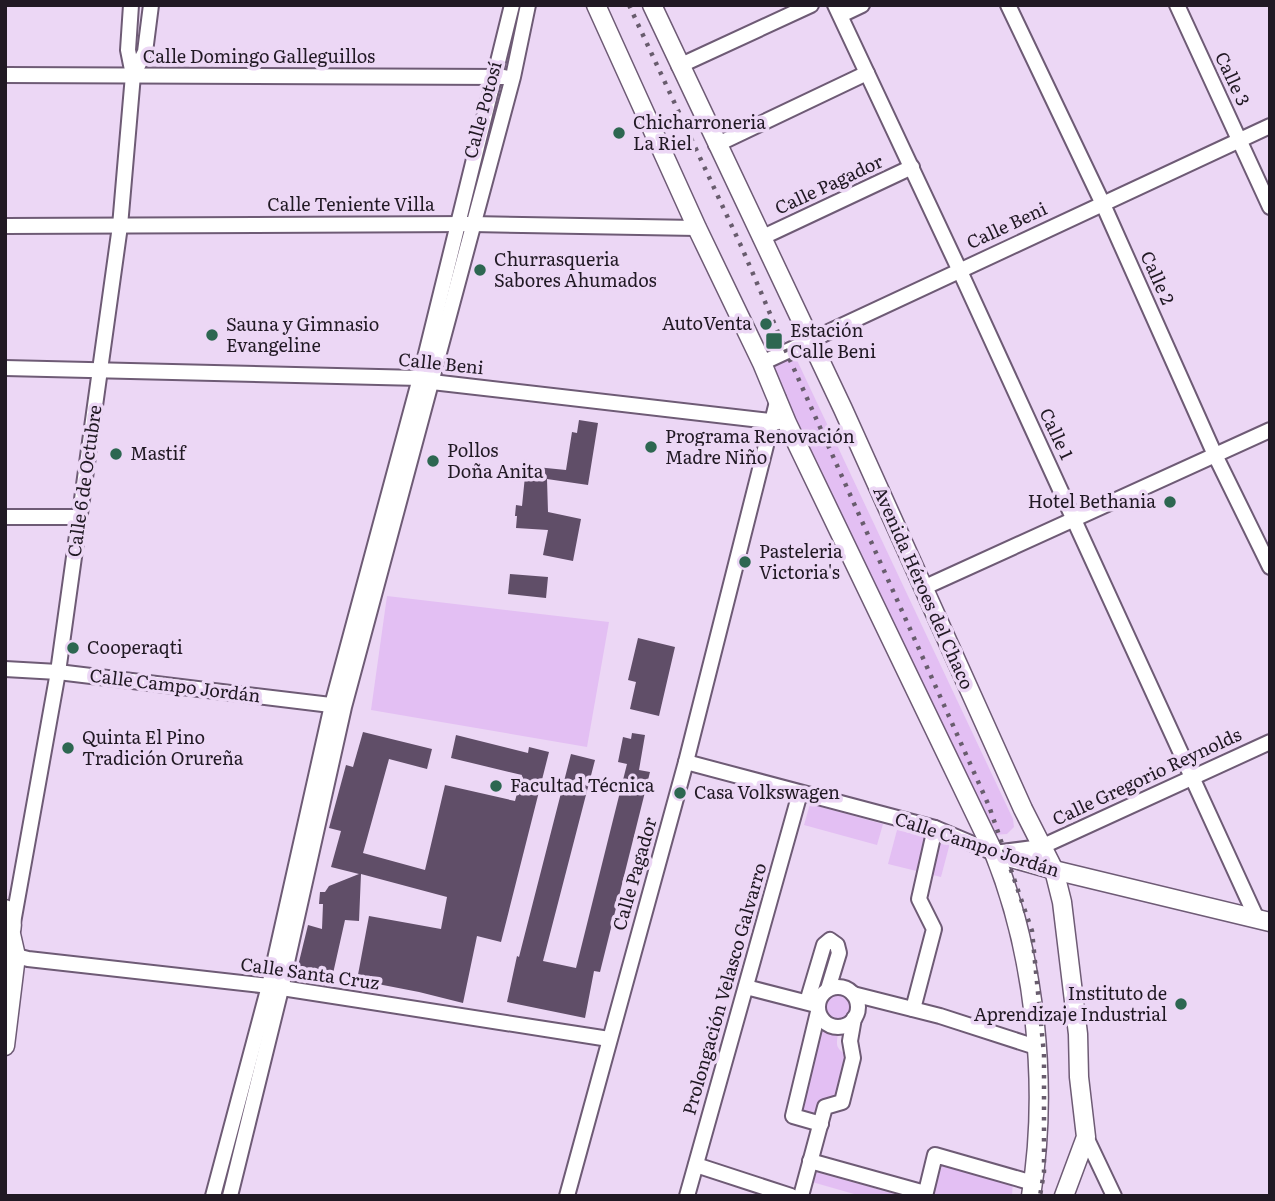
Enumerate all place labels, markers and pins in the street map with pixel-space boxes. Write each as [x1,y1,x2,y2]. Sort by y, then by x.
place label: Chicharroneria La Riel [633,108,766,156]
marker: Chicharroneria La Riel [611,125,627,141]
place label: Churrasqueria Sabores Ahumados [494,245,657,293]
marker: Churrasqueria Sabores Ahumados [472,262,488,278]
place label: AutoVenta [662,309,752,336]
place label: Sauna y Gimnasio Evangeline [226,310,379,358]
marker: AutoVenta [758,316,774,332]
place label: Estación Calle Beni [790,316,876,364]
marker: Sauna y Gimnasio Evangeline [204,327,220,343]
marker: Estación Calle Beni [764,331,784,351]
place label: Programa Renovación Madre Niño [665,422,855,470]
place label: Pollos Doña Anita [447,436,544,484]
place label: Mastif [130,439,187,466]
marker: Programa Renovación Madre Niño [643,439,659,455]
marker: Mastif [108,446,124,462]
marker: Pollos Doña Anita [425,453,441,469]
place label: Hotel Bethania [1028,487,1156,514]
marker: Hotel Bethania [1162,494,1178,510]
place label: Pasteleria Victoria's [759,537,843,585]
marker: Pasteleria Victoria's [737,554,753,570]
place label: Cooperaqti [87,633,183,660]
marker: Cooperaqti [65,640,81,656]
place label: Quinta El Pino Tradición Orureña [82,723,244,771]
marker: Quinta El Pino Tradición Orureña [60,740,76,756]
place label: Facultad Técnica [510,771,655,798]
marker: Facultad Técnica [488,778,504,794]
place label: Casa Volkswagen [694,778,840,805]
marker: Casa Volkswagen [672,785,688,801]
place label: Instituto de Aprendizaje Industrial [974,979,1167,1027]
marker: Instituto de Aprendizaje Industrial [1173,996,1189,1012]

